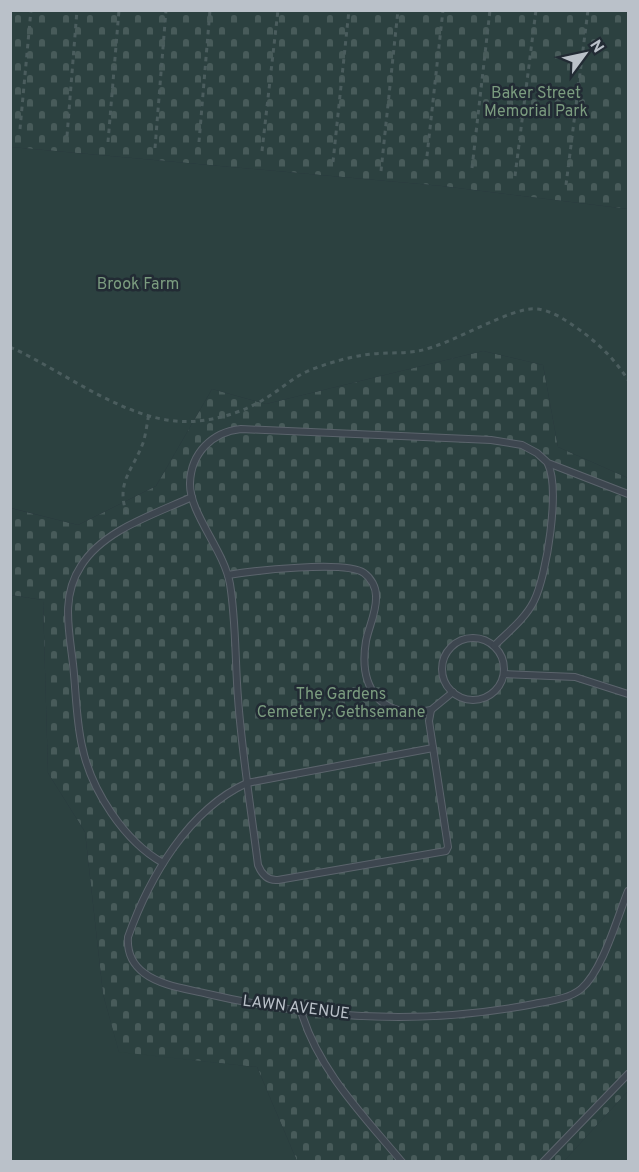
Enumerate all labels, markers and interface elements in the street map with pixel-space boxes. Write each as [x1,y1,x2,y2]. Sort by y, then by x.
north arrow [555,24,615,84]
text: N [584,37,607,57]
park label: Baker Street Memorial Park [484,84,588,122]
park label: Brook Farm [97,275,179,295]
park label: The Gardens Cemetery: Gethsemane [257,685,425,723]
street label: LAWN AVENUE [241,991,351,1025]

